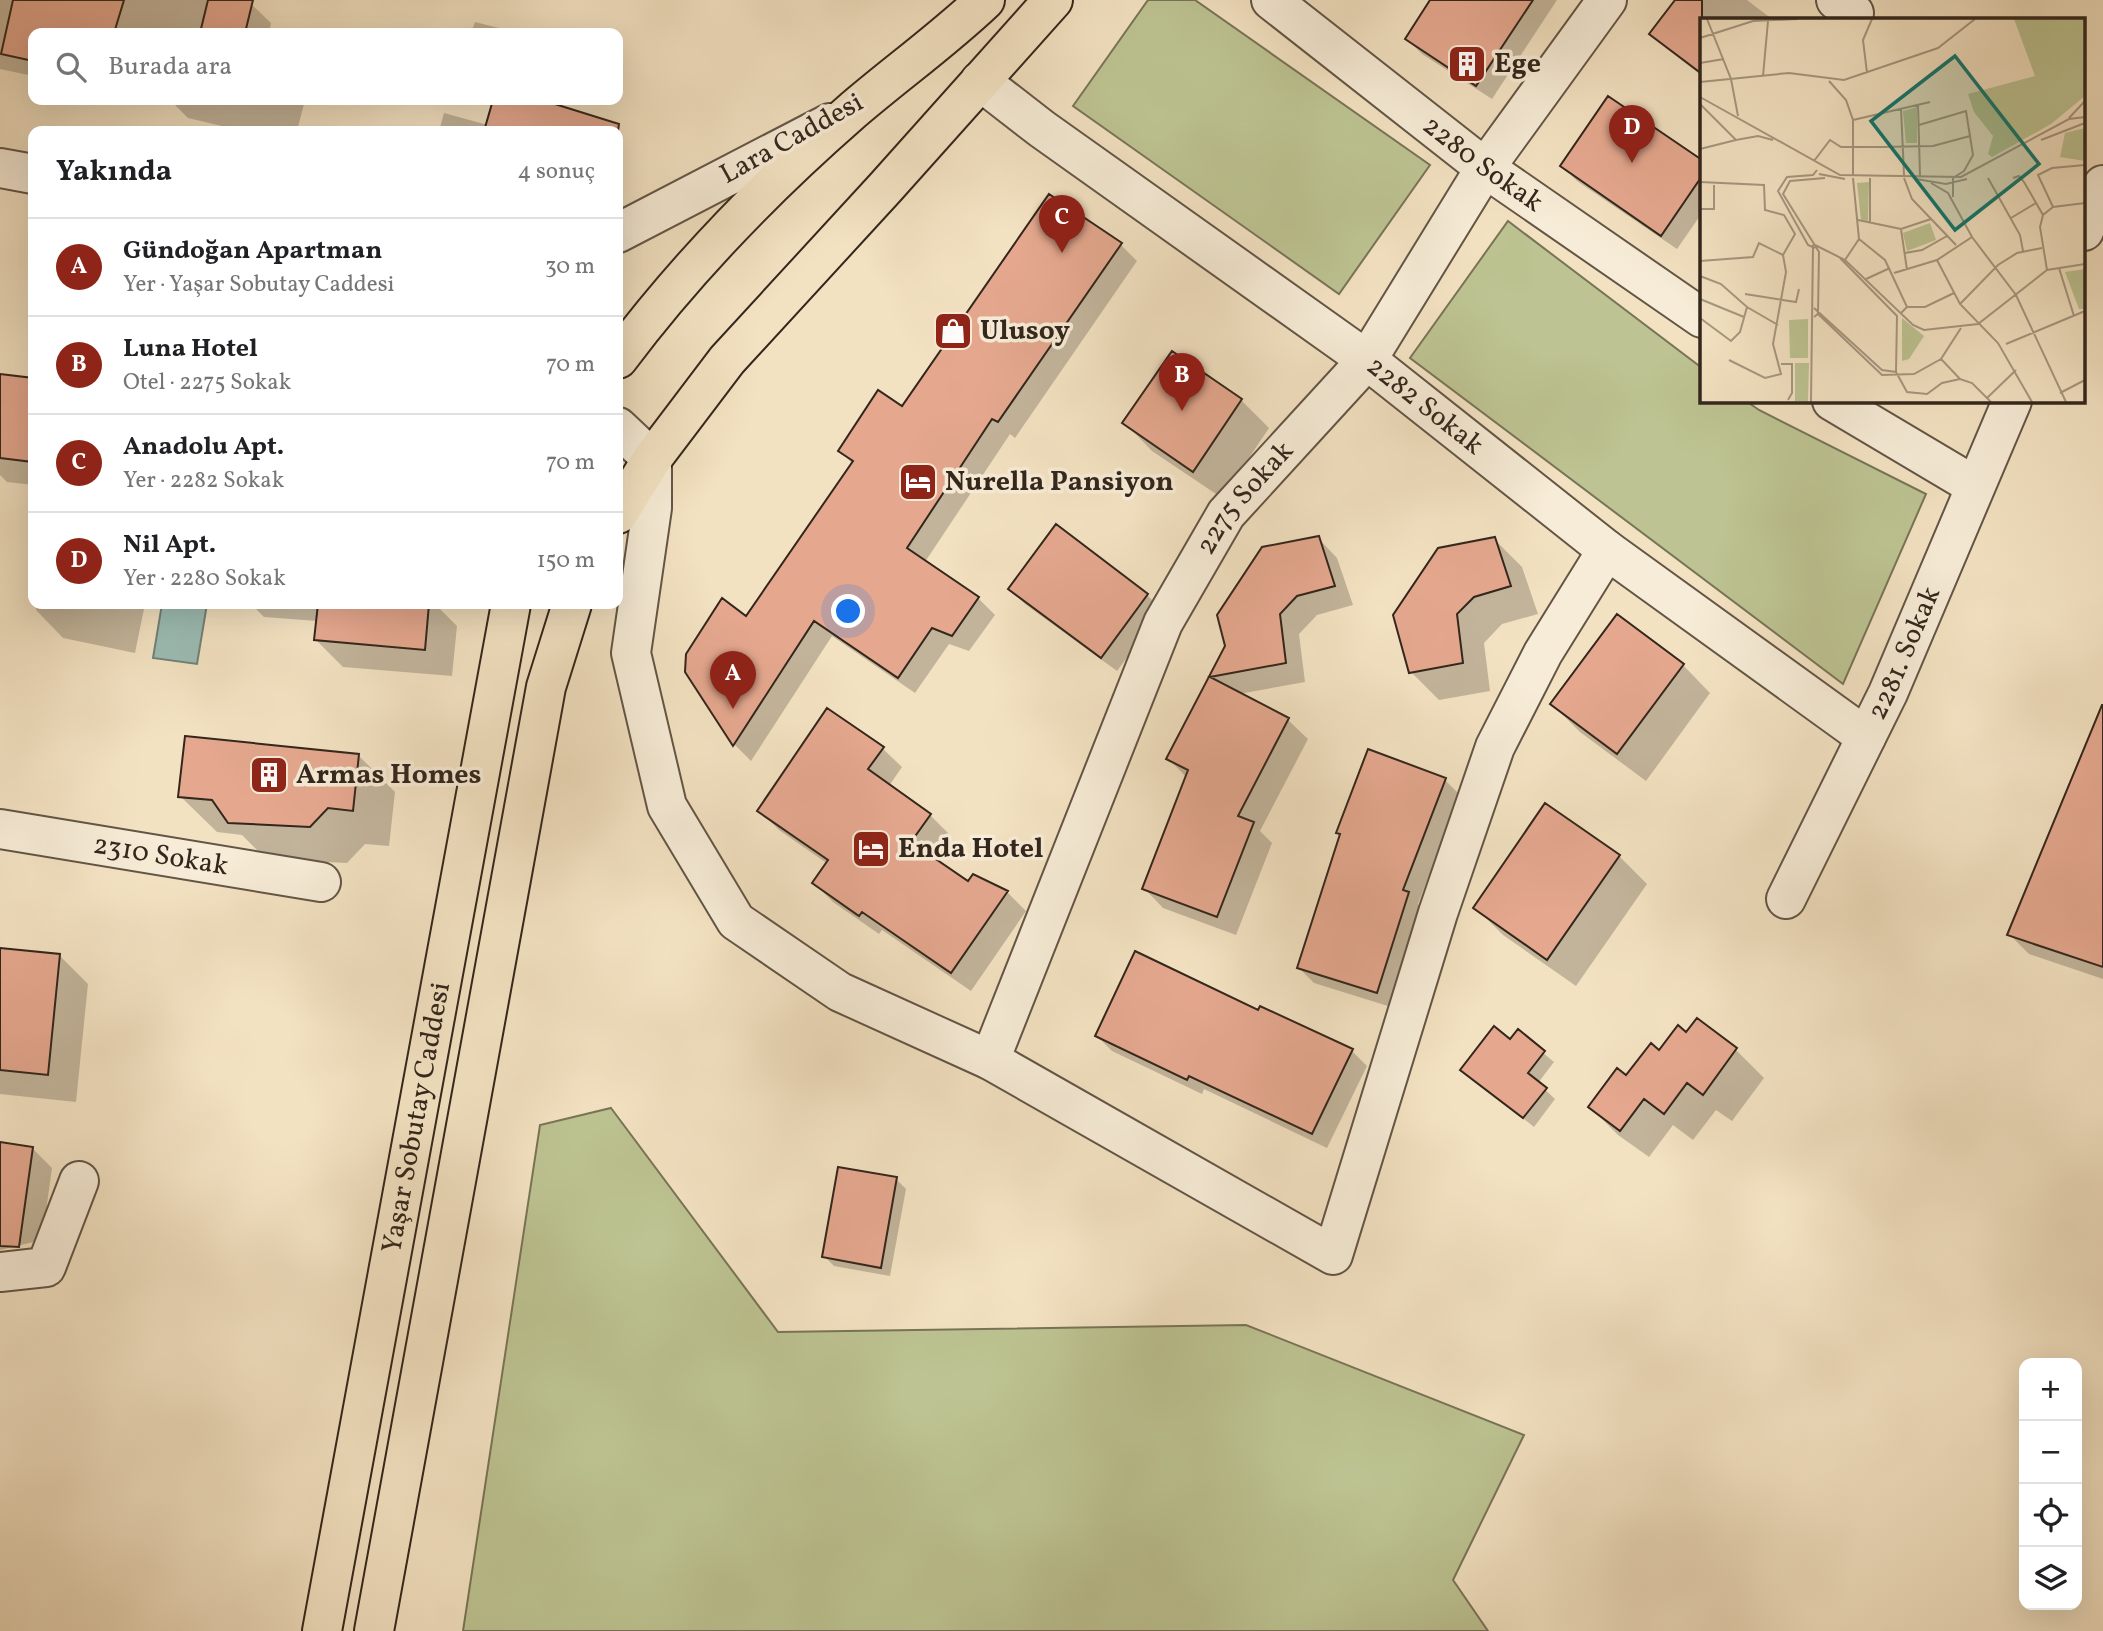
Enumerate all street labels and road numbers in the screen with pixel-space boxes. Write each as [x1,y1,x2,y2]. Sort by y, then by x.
street label: Lara Caddesi [713,84,871,194]
street label: 2280 Sokak [1414,107,1551,222]
street label: 2282 Sokak [1358,347,1492,464]
street label: 2275 Sokak [1187,433,1303,562]
street label: 2281. Sokak [1858,580,1951,727]
street label: 2310 Sokak [90,825,231,886]
street label: Yaşar Sobutay Caddesi [372,979,461,1256]

